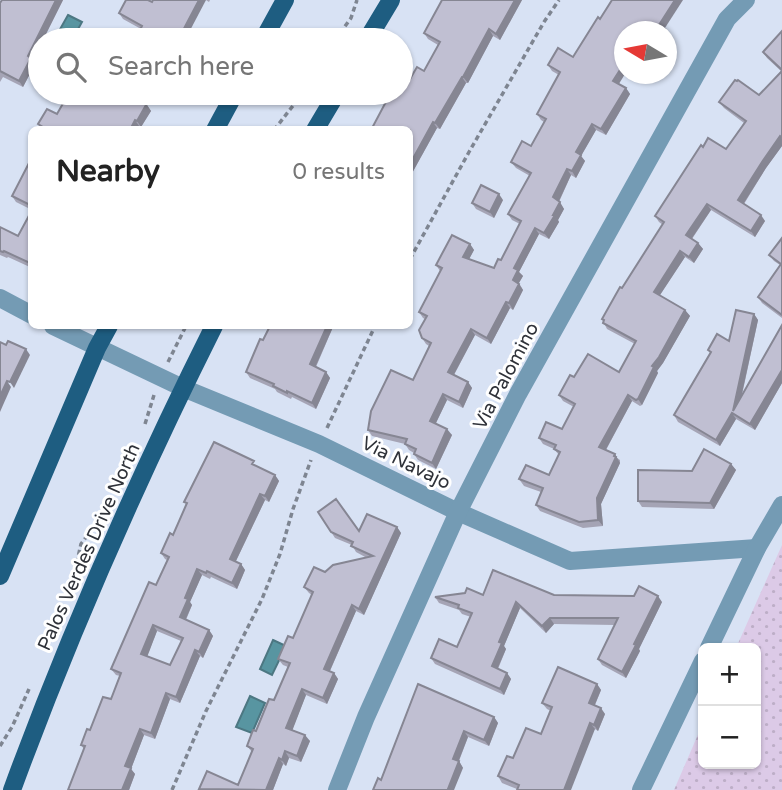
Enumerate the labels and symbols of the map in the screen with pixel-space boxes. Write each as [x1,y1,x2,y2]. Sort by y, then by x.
north arrow [614,21,677,84]
street label: Via Palomino [469,319,543,433]
street label: Via Navajo [358,432,454,494]
street label: Palos Verdes Drive North [33,440,145,654]

